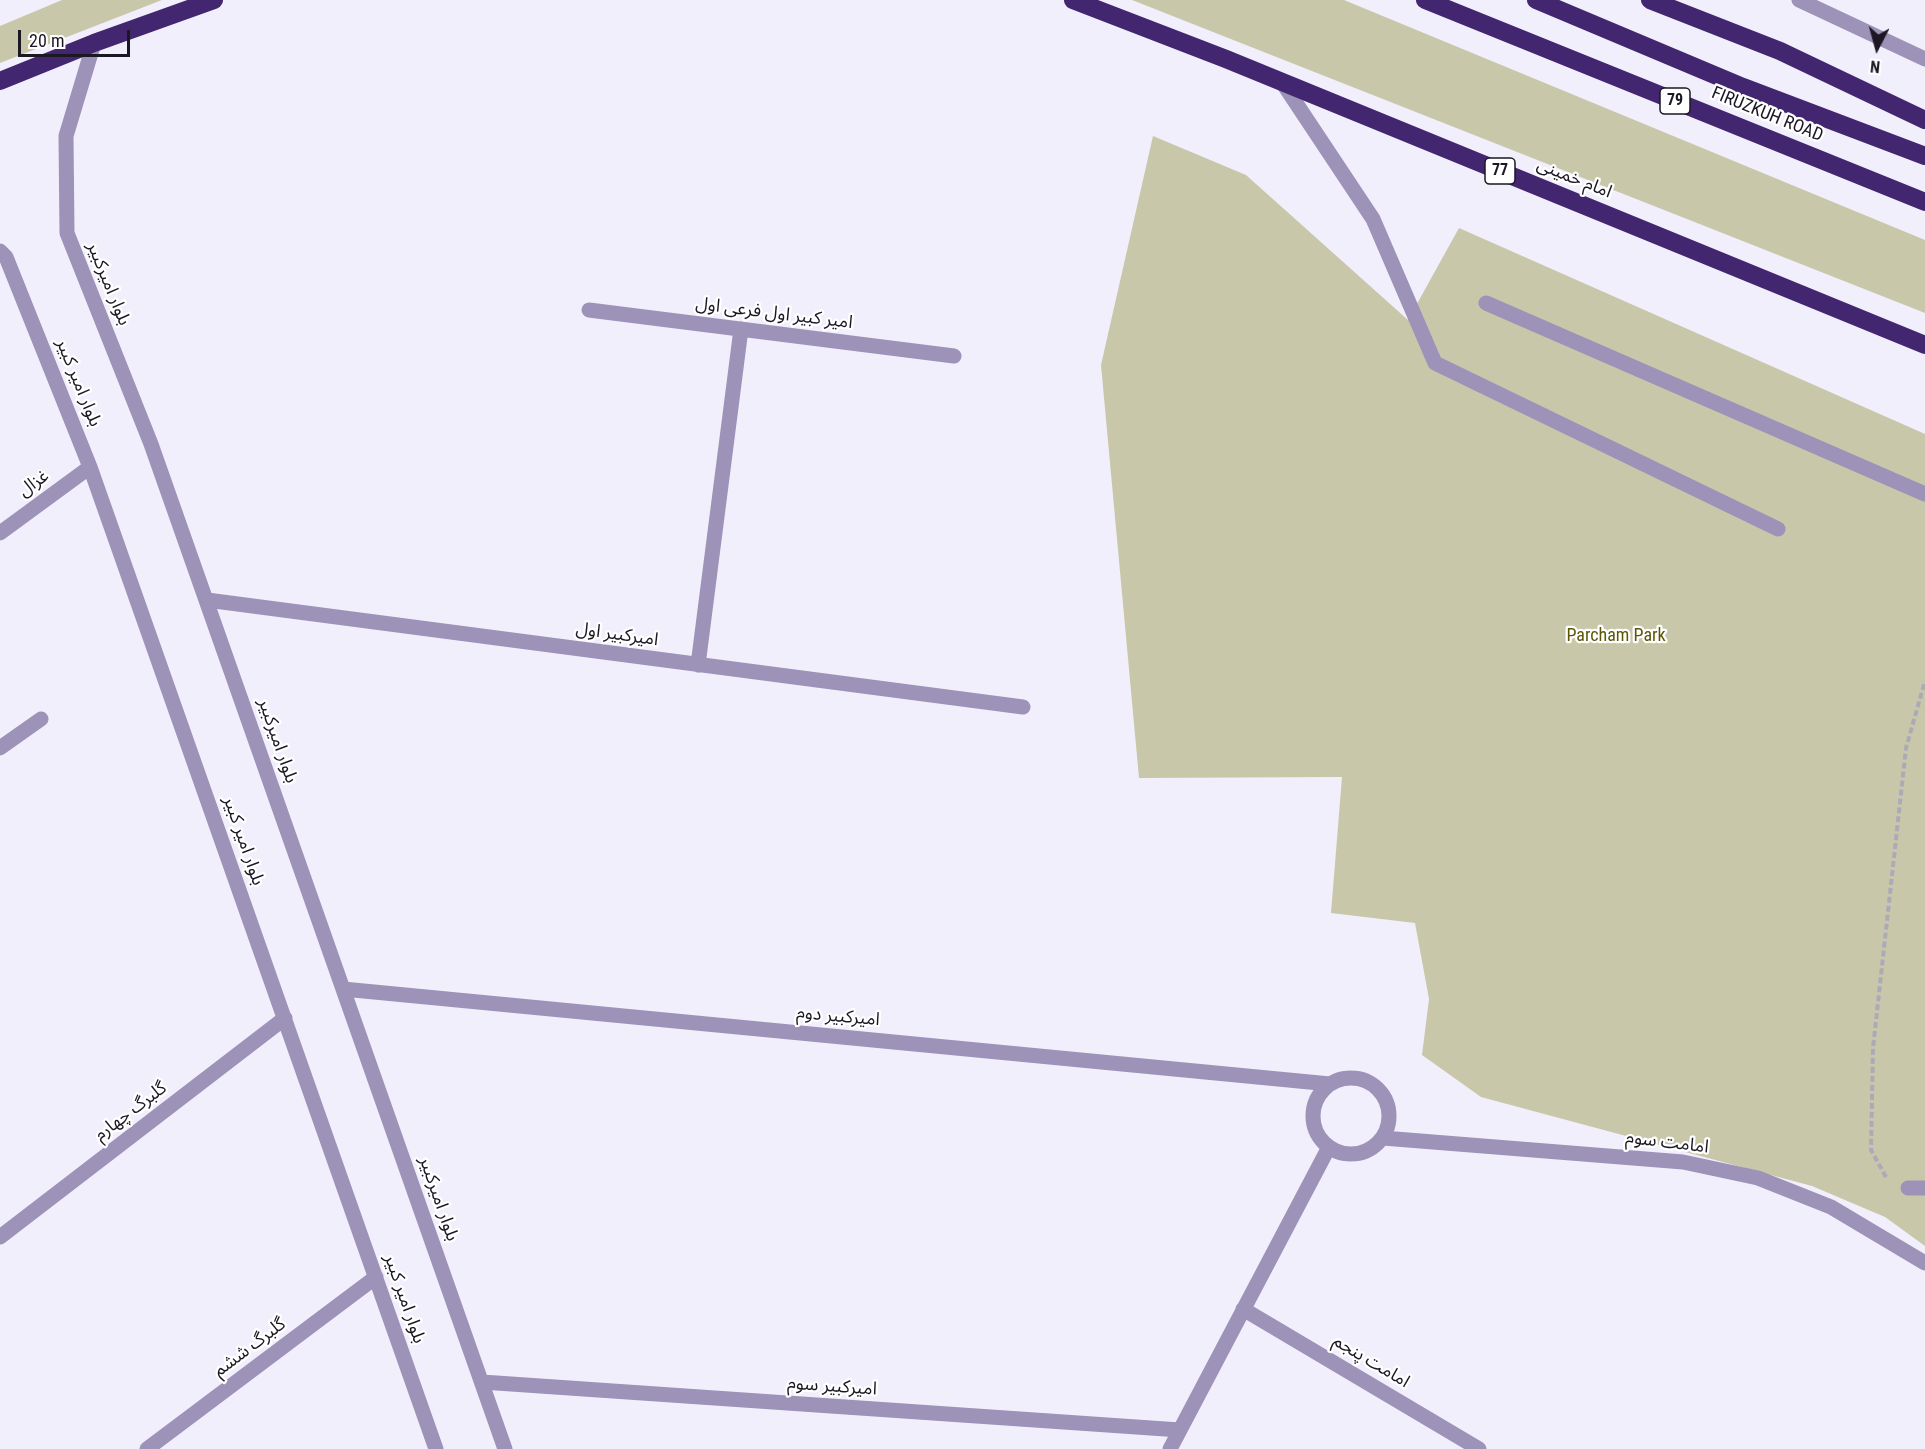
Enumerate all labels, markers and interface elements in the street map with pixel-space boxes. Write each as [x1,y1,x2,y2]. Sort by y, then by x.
scale bar [21,18,134,56]
north arrow [1847,18,1907,78]
text: 20 m [29,30,64,51]
text: N [1869,56,1881,76]
street label: FIRUZKUH ROAD [1708,83,1826,147]
road number: 79 [1660,88,1690,114]
street label: امام خمینی [1533,154,1615,204]
road number: 77 [1485,158,1515,184]
street label: بلوار امیرکبیر [81,239,135,329]
street label: امیر کبیر اول فرعی اول [694,294,854,334]
street label: بلوار امیر کبیر [51,336,105,430]
street label: غزال [14,466,54,502]
street label: امیرکبیر اول [574,619,660,651]
park label: Parcham Park [1566,625,1666,647]
street label: بلوار امیرکبیر [252,696,302,786]
street label: بلوار امیر کبیر [218,794,268,888]
street label: امیرکبیر دوم [795,1003,881,1031]
street label: گلبرگ چهارم [91,1078,171,1146]
street label: امامت سوم [1624,1127,1710,1159]
street label: بلوار امیرکبیر [413,1154,463,1244]
street label: بلوار امیر کبیر [379,1252,429,1346]
street label: گلبرگ ششم [210,1314,290,1382]
street label: امامت پنجم [1329,1331,1413,1393]
street label: امیرکبیر سوم [786,1373,878,1401]

